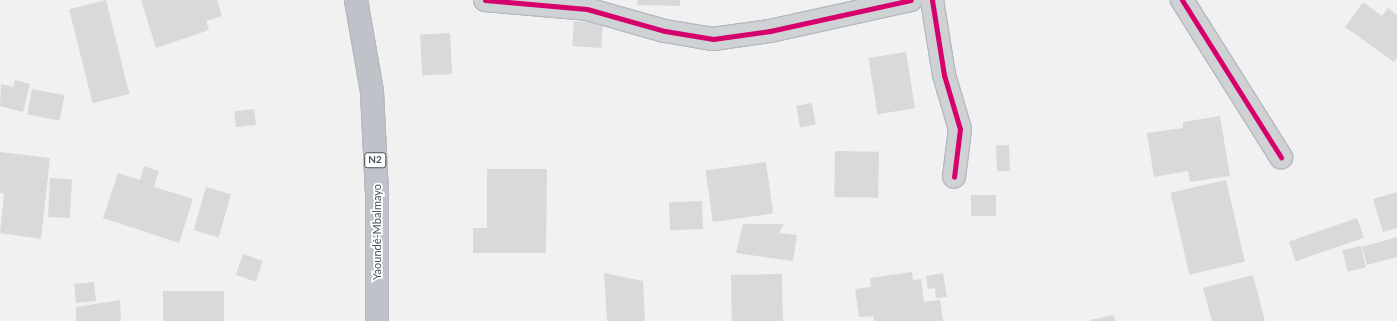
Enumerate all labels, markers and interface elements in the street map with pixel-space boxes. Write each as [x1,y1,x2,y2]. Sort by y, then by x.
road number: N2 [364,152,386,168]
street label: Yaoundé-Mbalmayo [370,184,384,280]

